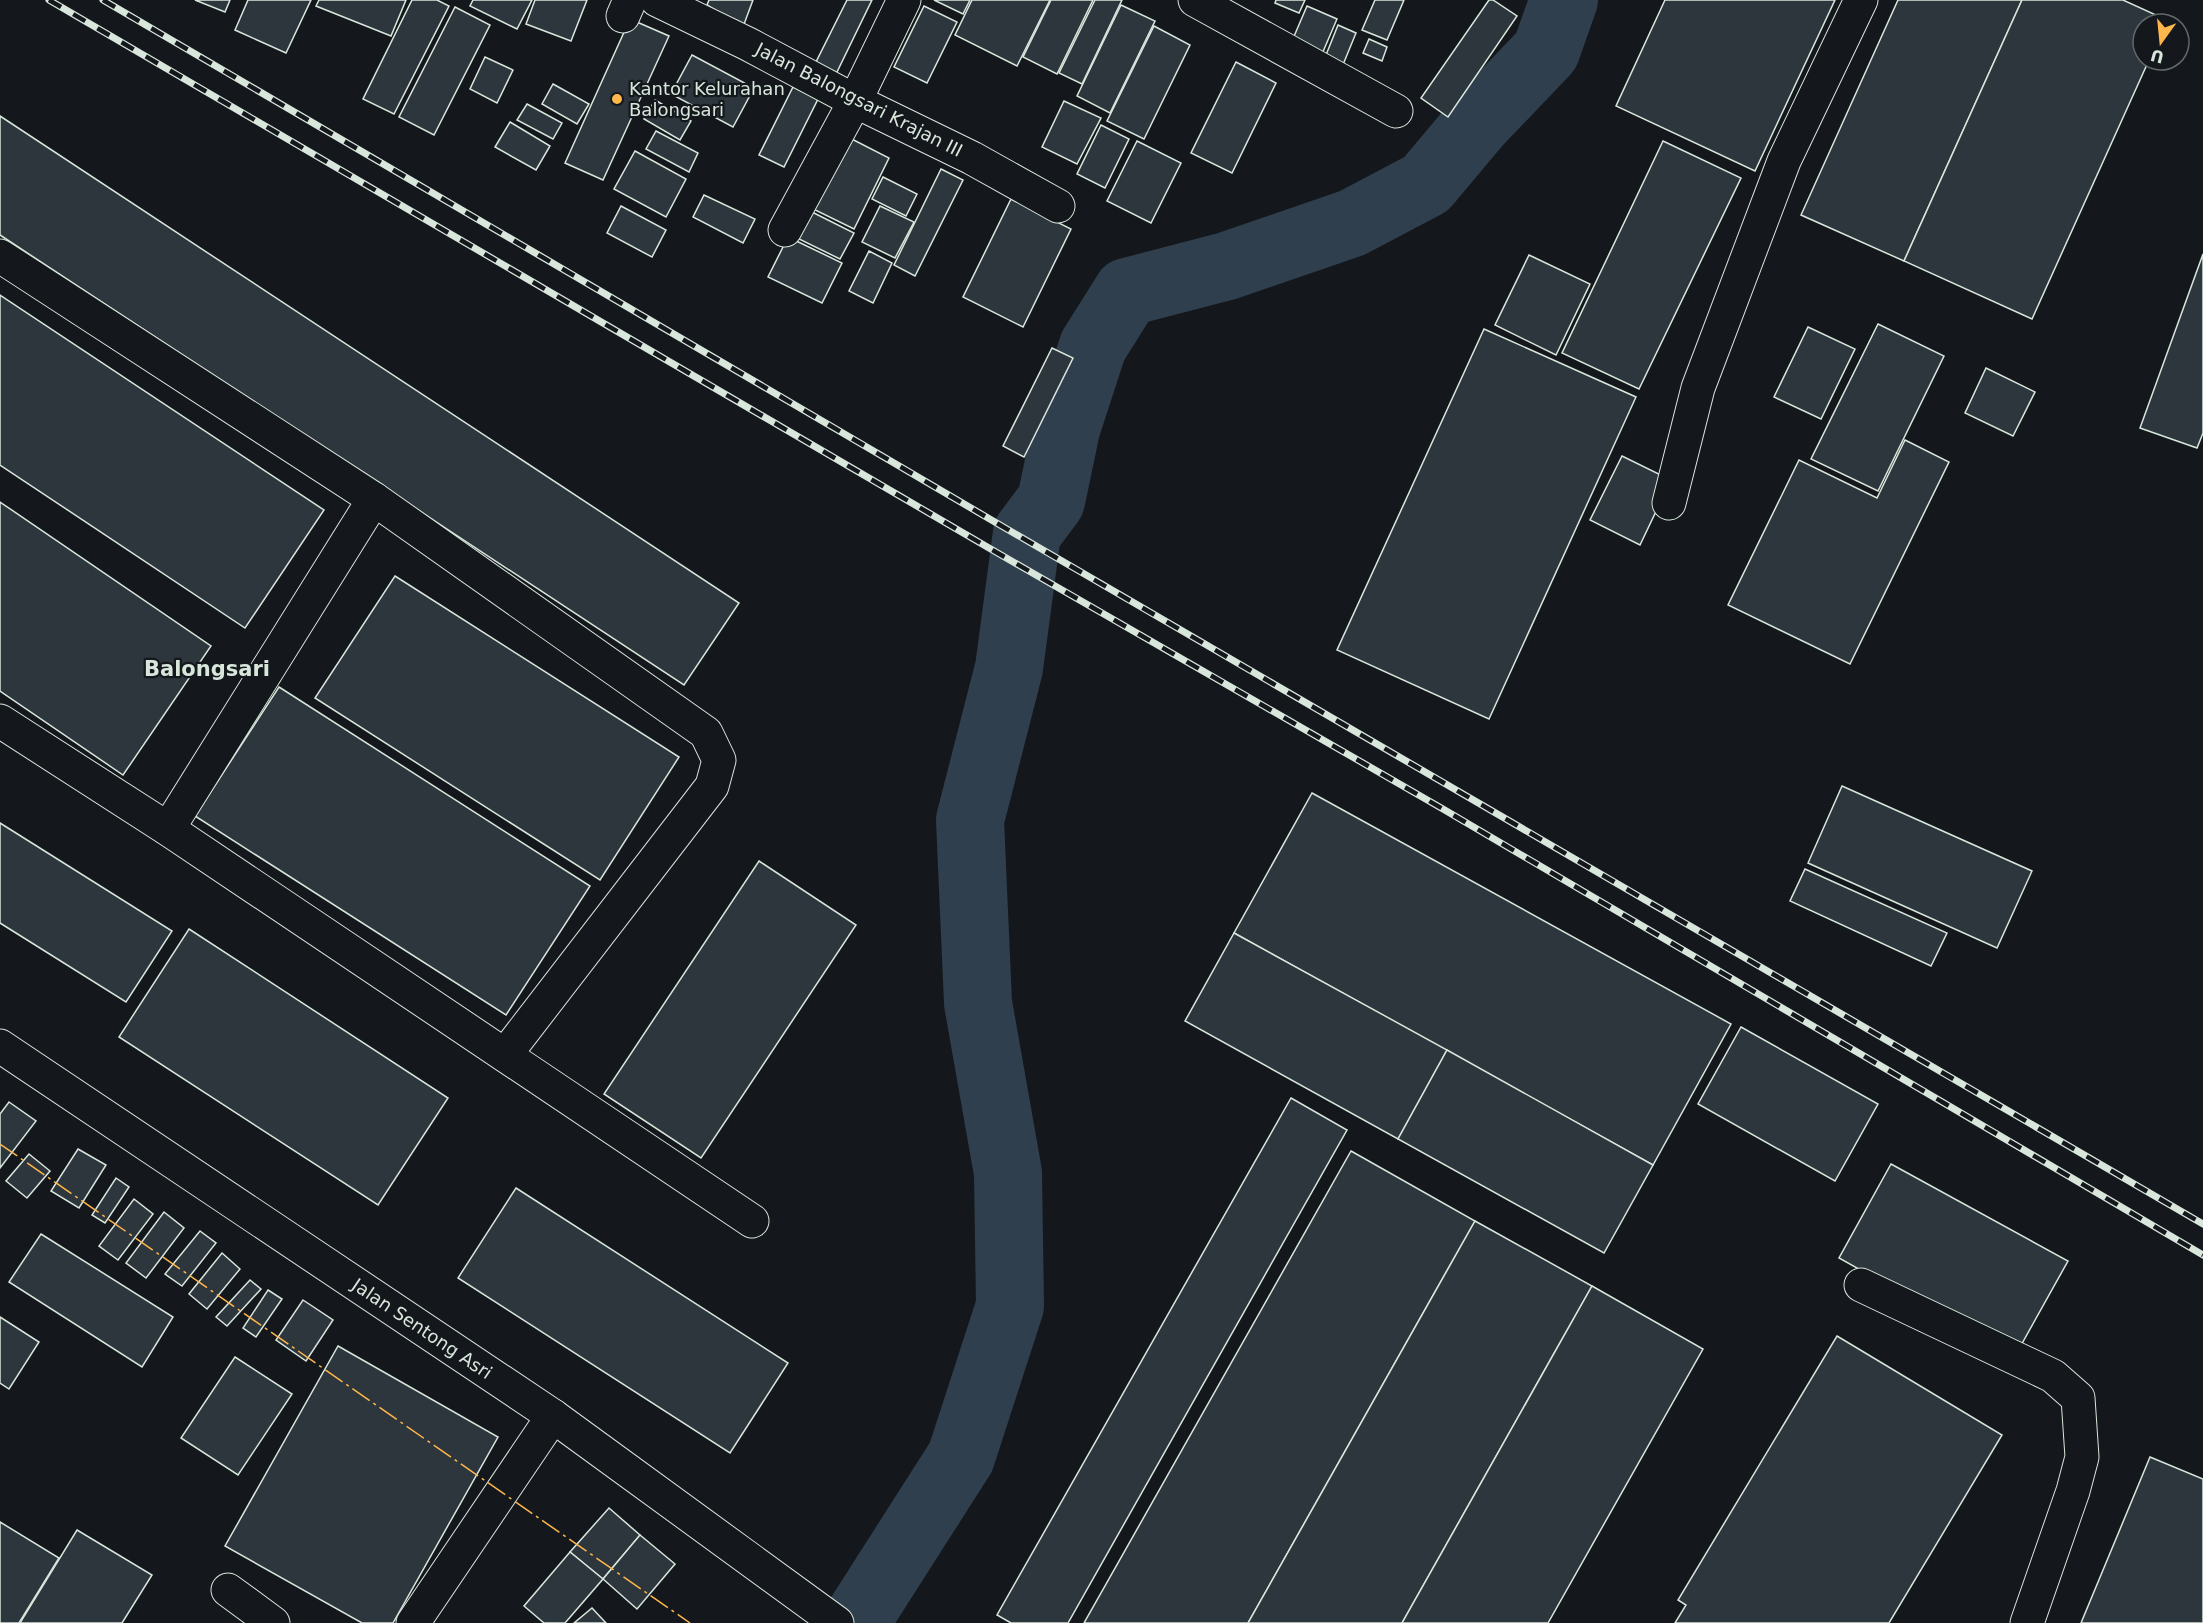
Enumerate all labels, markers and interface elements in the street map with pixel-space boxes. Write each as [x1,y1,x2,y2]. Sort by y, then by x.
north arrow [2131,12,2191,72]
street label: Jalan Balongsari Krajan III [751,38,966,161]
text: U [2149,45,2166,67]
place label: Kantor Kelurahan Balongsari [629,78,785,120]
marker: Kantor Kelurahan Balongsari [610,92,624,106]
district label: Balongsari [144,657,270,681]
street label: Jalan Sentong Asri [348,1273,496,1383]

